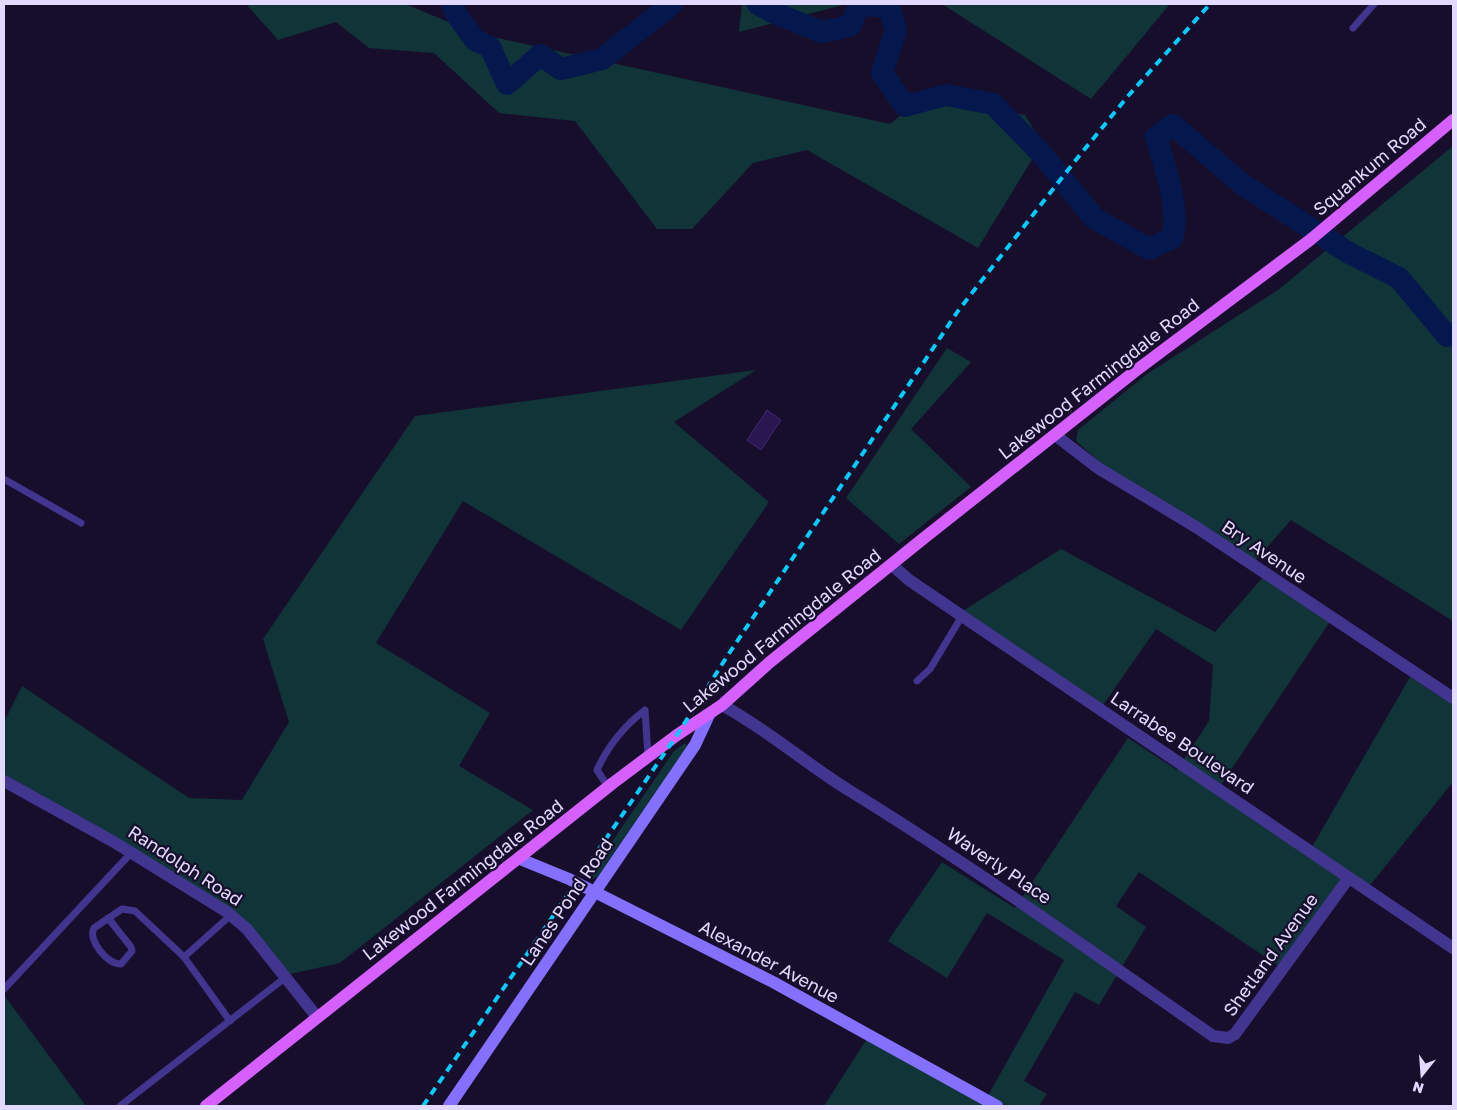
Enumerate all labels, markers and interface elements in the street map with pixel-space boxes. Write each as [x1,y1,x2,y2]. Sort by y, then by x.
street label: Squankum Road [1309,113,1430,220]
street label: Lakewood Farmingdale Road [994,293,1203,463]
street label: Bry Avenue [1218,515,1311,588]
street label: Lakewood Farmingdale Road [678,543,885,717]
street label: Larrabee Boulevard [1107,686,1258,798]
street label: Lakewood Farmingdale Road [358,794,567,964]
street label: Randolph Road [124,820,247,910]
street label: Waverly Place [943,822,1056,908]
street label: Lanes Pond Road [515,833,617,969]
street label: Shetland Avenue [1218,889,1322,1020]
street label: Alexander Avenue [696,915,843,1007]
north arrow [1397,1050,1447,1100]
text: N [1410,1078,1426,1098]

